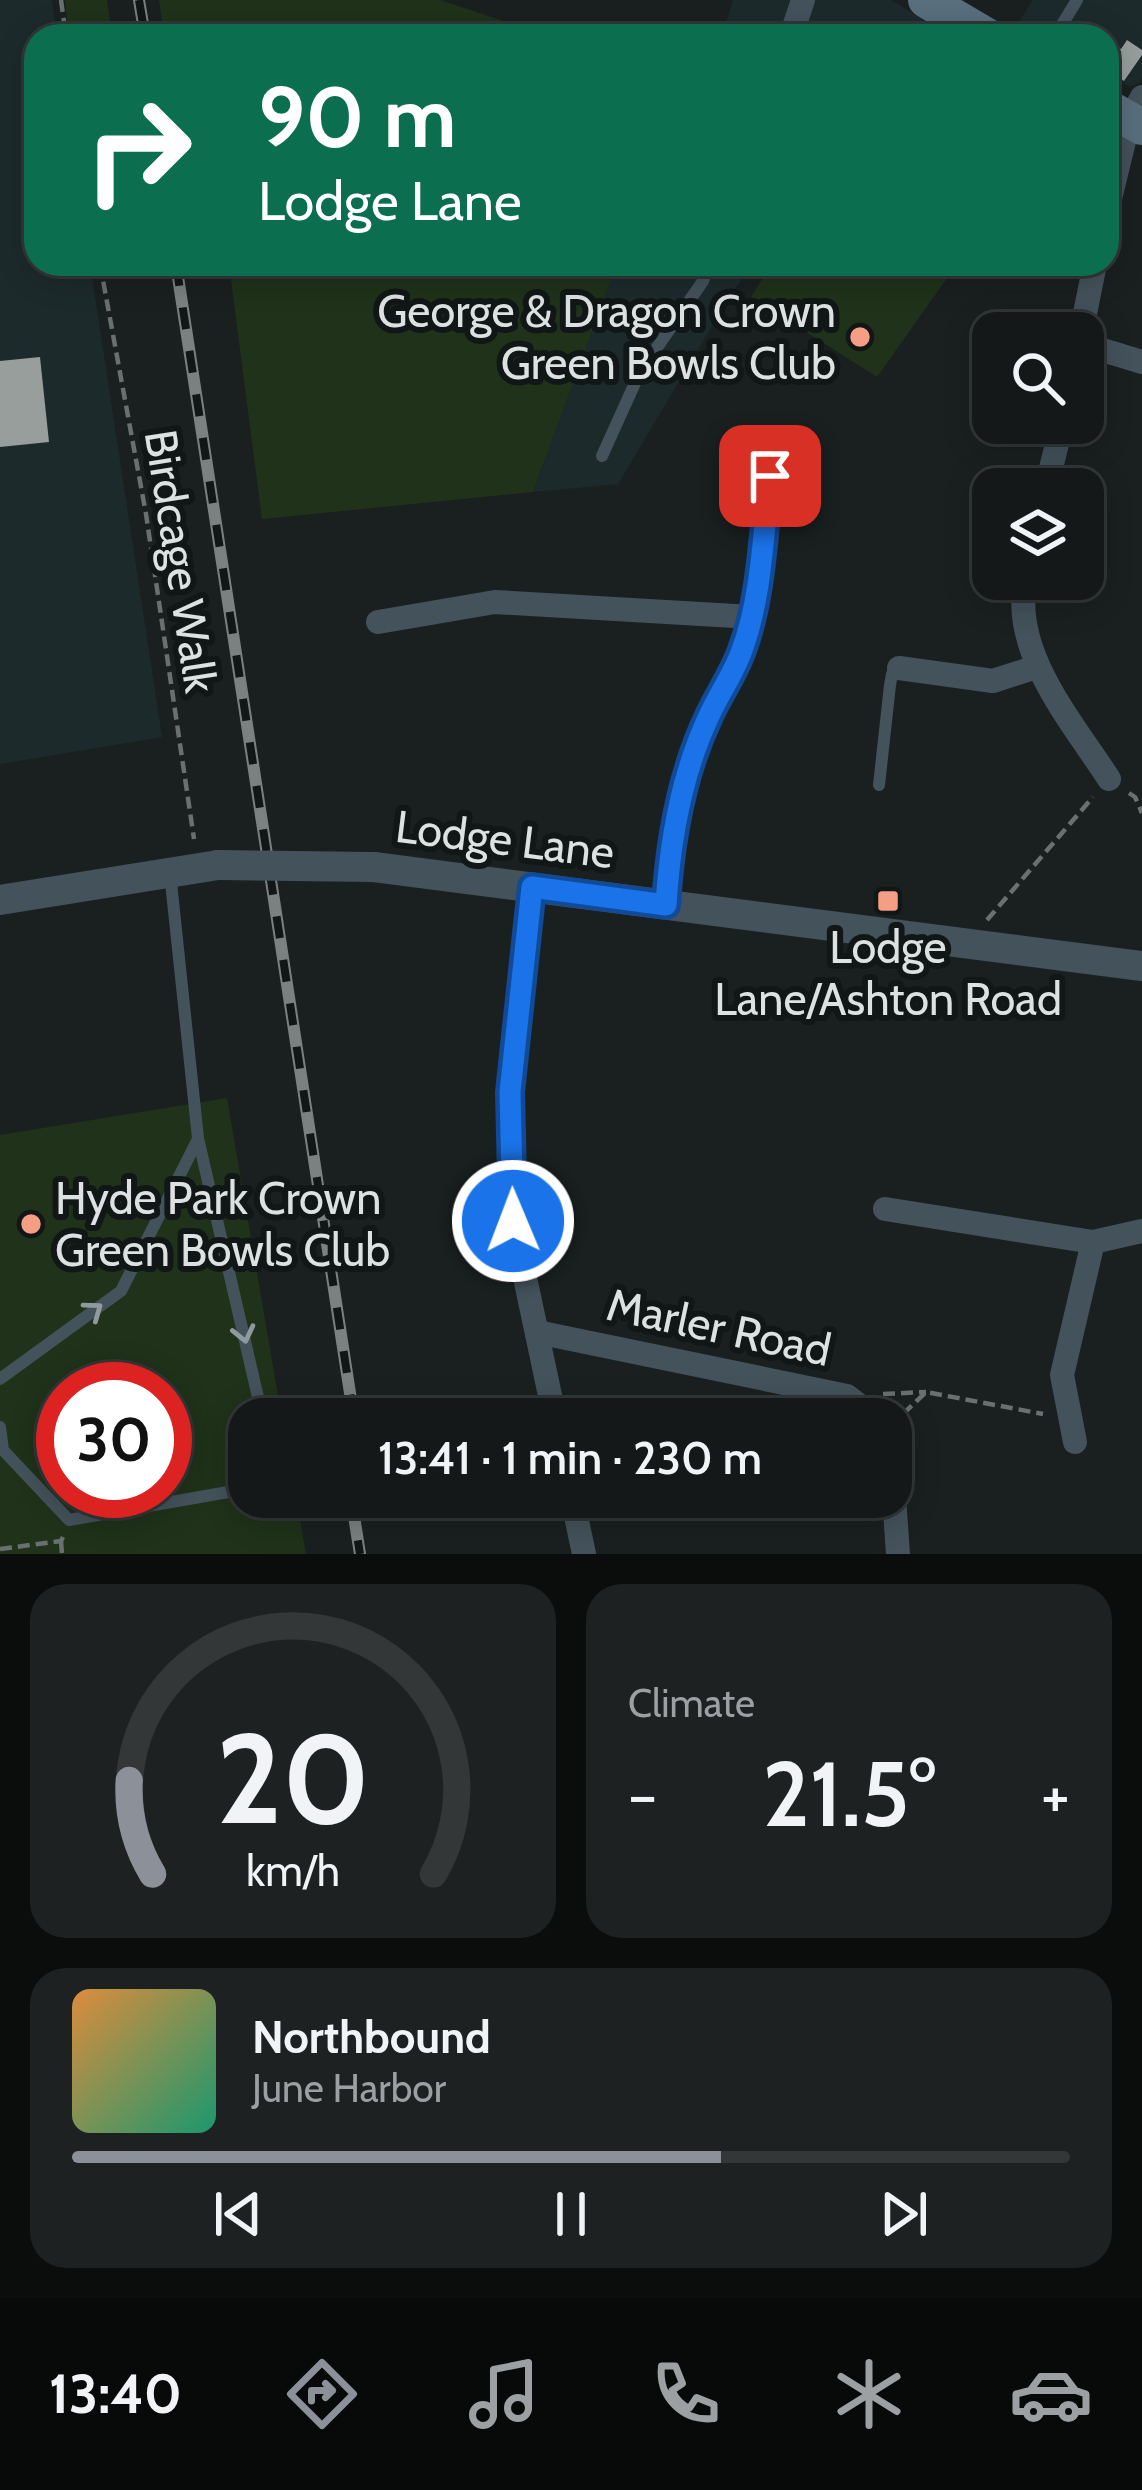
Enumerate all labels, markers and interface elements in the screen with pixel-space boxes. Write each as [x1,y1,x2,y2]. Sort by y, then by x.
text: 90 m [258,66,456,168]
icon: right [60,72,216,228]
text: Lodge Lane [258,168,522,234]
place label: George & Dragon Crown Green Bowls Club [377,284,836,390]
map controls [972,312,1104,600]
button: search [972,312,1104,444]
marker: George & Dragon Crown Green Bowls Club [847,324,873,350]
pin [719,425,821,527]
street label: Birdcage Walk [134,426,229,697]
icon: arrive [737,443,803,509]
button: layers [972,468,1104,600]
street label: Lodge Lane [393,799,617,879]
marker: Lodge Lane/Ashton Road [875,888,901,914]
place label: Lodge Lane/Ashton Road [714,920,1062,1026]
position arrow [450,1158,576,1284]
place label: Hyde Park Crown Green Bowls Club [55,1171,390,1277]
marker: Hyde Park Crown Green Bowls Club [18,1211,44,1237]
street label: Marler Road [602,1277,836,1377]
one-way arrow [81,1303,103,1325]
one-way arrow [230,1323,255,1343]
speed limit sign: 30 [36,1362,192,1518]
text: 13:41 · 1 min · 230 m [378,1431,762,1485]
text: Climate [628,1679,755,1727]
text: 20 [216,1703,370,1854]
text: 21.5° [762,1739,936,1849]
text: − [628,1754,657,1835]
text: + [1041,1754,1070,1835]
text: km/h [246,1845,340,1897]
text: Northbound [252,2010,491,2064]
text: June Harbor [252,2064,446,2112]
icon: previous [205,2181,271,2247]
icon: pause [538,2181,604,2247]
icon: next [871,2181,937,2247]
icon: directions [280,2352,364,2436]
icon: music [462,2352,546,2436]
icon: phone [644,2352,728,2436]
icon: climate [827,2352,911,2436]
icon: car [1009,2352,1093,2436]
text: 13:40 [49,2361,182,2427]

